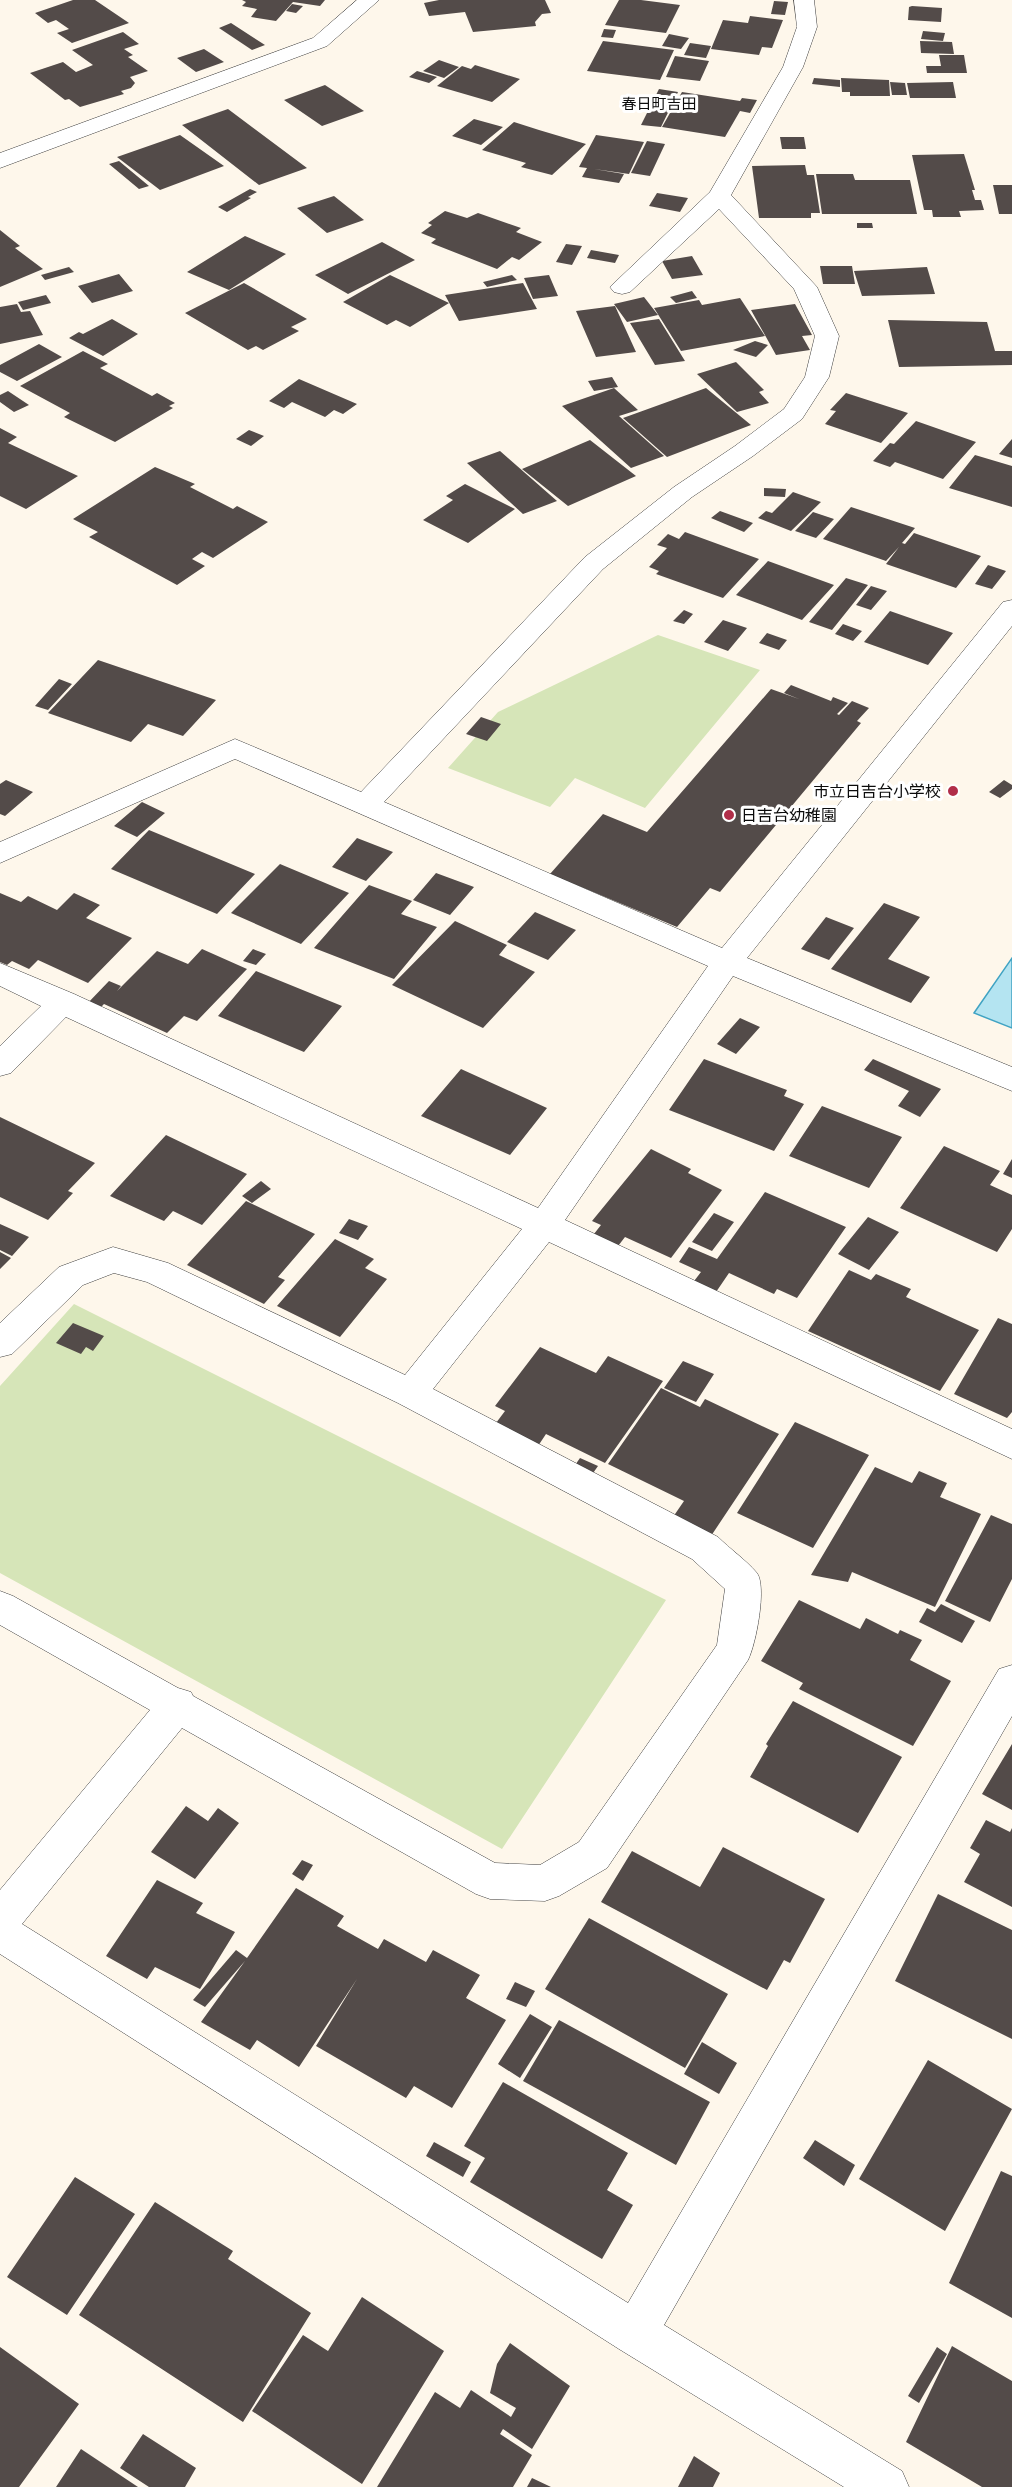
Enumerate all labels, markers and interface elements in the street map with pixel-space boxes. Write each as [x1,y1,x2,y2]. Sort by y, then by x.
district label: 春日町吉田 [621,93,697,113]
place label: 市立日吉台小学校 [813,780,941,801]
marker: 市立日吉台小学校 [946,784,960,798]
place label: 日吉台幼稚園 [741,804,837,825]
marker: 日吉台幼稚園 [722,808,736,822]

